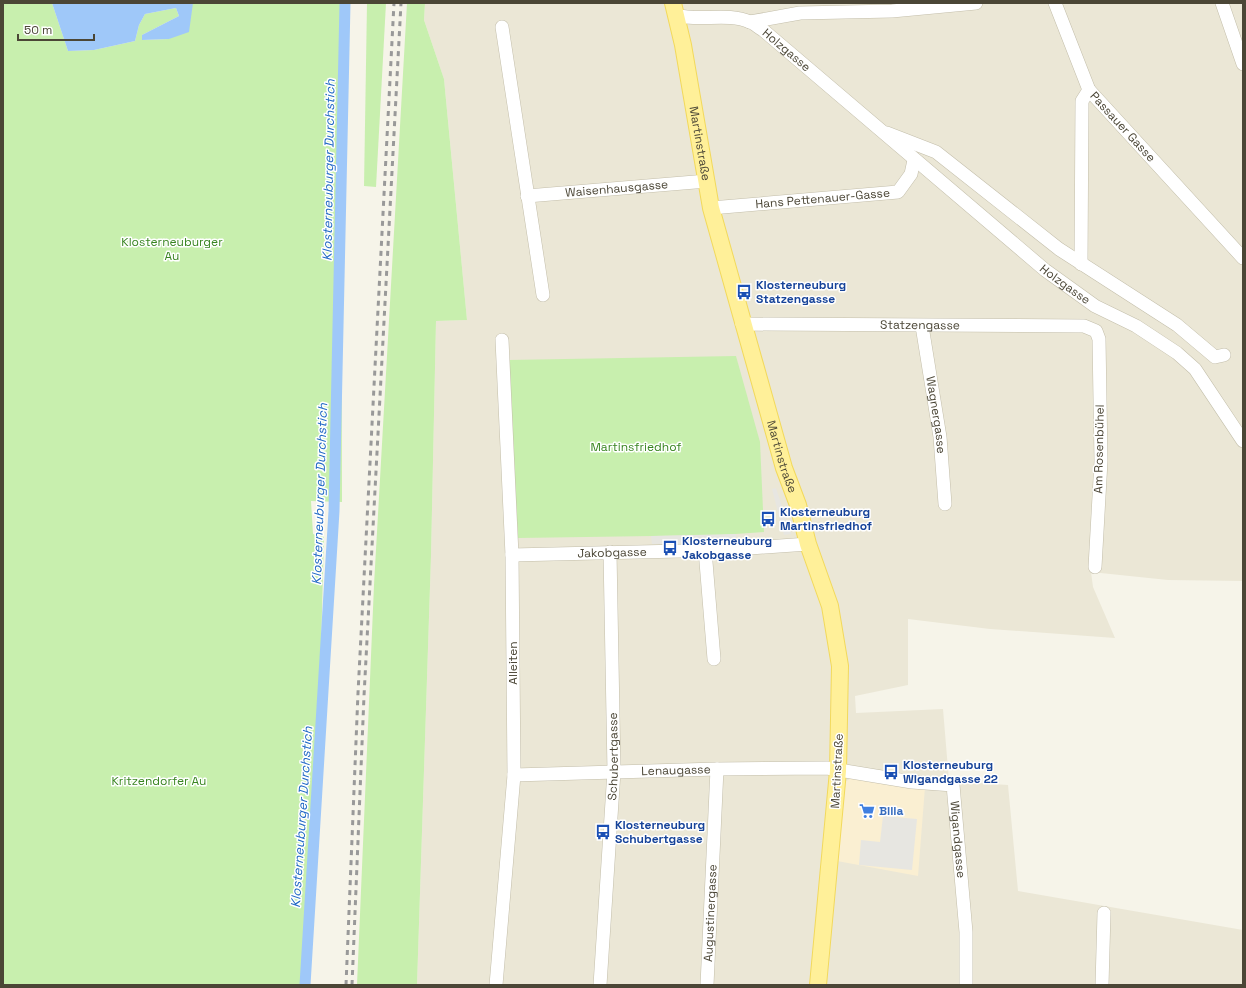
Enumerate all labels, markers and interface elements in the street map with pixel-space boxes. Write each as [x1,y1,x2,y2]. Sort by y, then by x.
scale bar [18,16,94,42]
text: 50 m [24,22,52,38]
street label: Holzgasse [759,25,814,75]
water label: Klosterneuburger Durchstich [318,78,339,261]
street label: Passauer Gasse [1086,88,1159,165]
street label: Martinstraße [686,105,714,182]
street label: Waisenhausgasse [565,176,669,201]
street label: Hans Pettenauer-Gasse [755,185,891,212]
park label: Klosterneuburger Au [121,234,223,264]
street label: Holzgasse [1036,261,1093,308]
place label: Klosterneuburg Statzengasse [756,277,846,307]
bus stop icon: Klosterneuburg Statzengasse [735,283,753,301]
street label: Statzengasse [880,317,960,333]
street label: Wagnergasse [922,375,949,454]
water label: Klosterneuburger Durchstich [308,402,331,585]
street label: Am Rosenbühel [1090,404,1108,494]
street label: Martinstraße [763,418,801,495]
park label: Martinsfriedhof [590,439,682,455]
place label: Klosterneuburg Martinsfriedhof [780,504,872,534]
bus stop icon: Klosterneuburg Martinsfriedhof [759,510,777,528]
place label: Klosterneuburg Jakobgasse [682,533,772,563]
bus stop icon: Klosterneuburg Jakobgasse [661,539,679,557]
street label: Jakobgasse [577,544,647,561]
street label: Alleiten [505,641,521,685]
street label: Schubertgasse [604,712,622,801]
water label: Klosterneuburger Durchstich [287,725,316,908]
street label: Martinstraße [827,733,847,809]
place label: Klosterneuburg Wigandgasse 22 [903,757,998,787]
street label: Lenaugasse [641,761,711,779]
bus stop icon: Klosterneuburg Wigandgasse 22 [882,763,900,781]
park label: Kritzendorfer Au [112,773,206,789]
street label: Wigandgasse [946,800,969,879]
supermarket icon: Billa [858,802,876,820]
place label: Billa [879,803,904,819]
place label: Klosterneuburg Schubertgasse [615,817,705,847]
bus stop icon: Klosterneuburg Schubertgasse [594,823,612,841]
street label: Augustinergasse [700,864,721,962]

